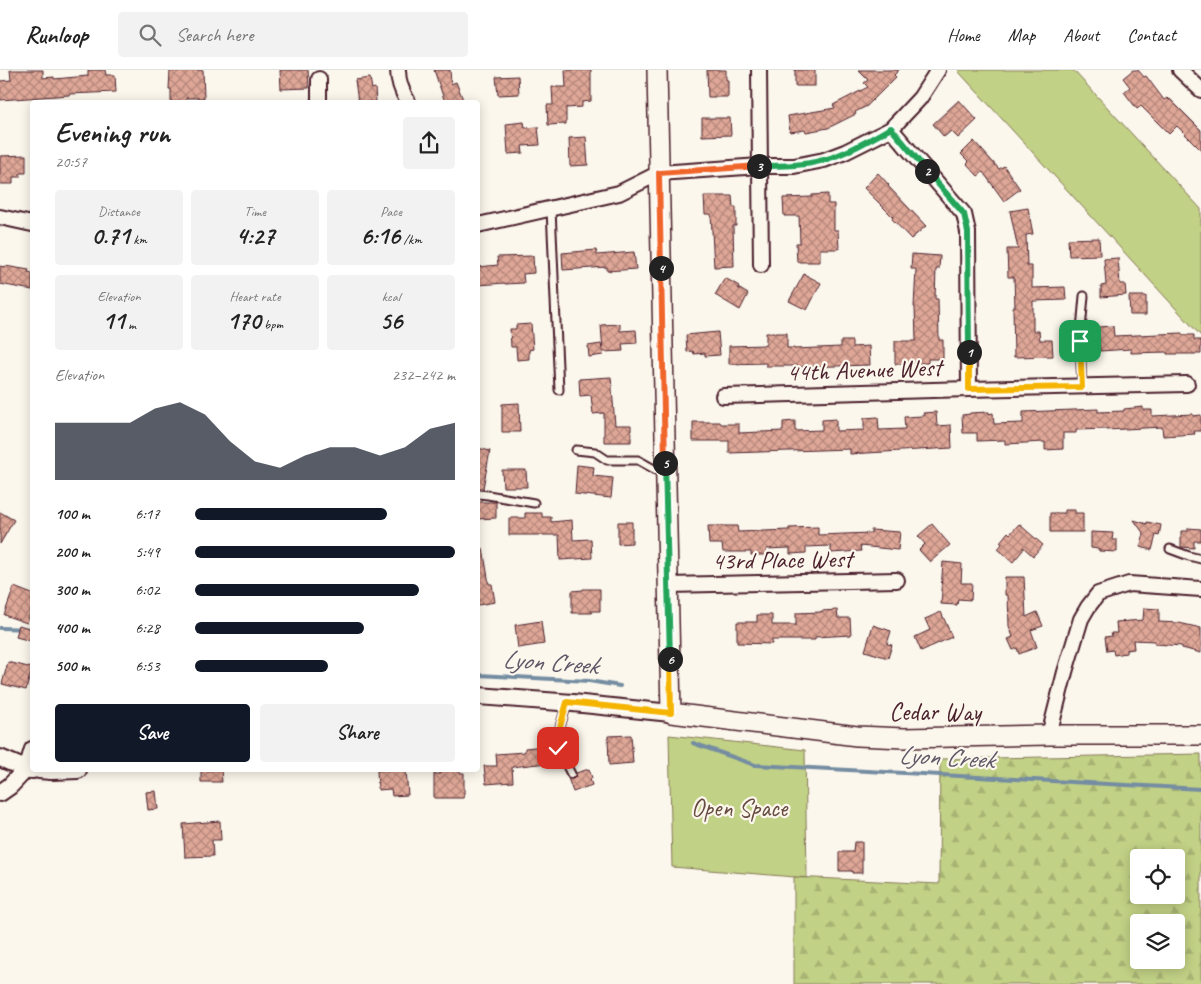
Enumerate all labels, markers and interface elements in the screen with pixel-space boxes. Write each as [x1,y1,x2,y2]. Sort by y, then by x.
search box [118,12,468,57]
text: Runloop [25,20,88,50]
icon: search [136,21,164,49]
text: Search here [176,23,253,47]
text: Home [947,24,980,46]
text: Map [1008,24,1035,46]
text: About [1063,24,1099,46]
text: Contact [1127,24,1176,46]
text: Evening run [55,115,170,150]
button: share [403,117,455,169]
text: 20:57 [55,152,87,172]
pin: 3 [746,154,772,178]
text: 3 [756,158,763,175]
pin: 2 [914,158,940,184]
text: 2 [924,163,931,180]
text: Distance [98,203,140,220]
text: Time [244,203,266,220]
text: Pace [380,203,402,220]
text: 0.71 [91,220,130,252]
text: 4:27 [236,220,274,252]
text: 6:16 [360,220,400,252]
text: km [130,231,147,248]
text: /km [400,231,422,248]
pin: 4 [648,256,674,280]
text: 4 [658,260,665,277]
text: Elevation [97,288,141,305]
text: Heart rate [229,288,281,305]
text: kcal [382,288,400,305]
text: 11 [102,305,125,337]
text: 170 [227,305,261,337]
text: 56 [380,305,402,337]
text: m [125,316,136,333]
text: bpm [261,316,283,333]
pin [1059,320,1101,362]
icon: arrive [1066,327,1094,355]
pin: 1 [956,340,982,364]
text: 1 [966,344,973,361]
street label: 44th Avenue West [786,351,946,389]
text: Elevation [55,365,104,385]
text: 232–242 m [392,365,455,385]
pin: 5 [652,450,678,476]
text: 5 [662,455,669,472]
text: 100 m [55,504,90,524]
text: 6:17 [135,504,160,524]
text: 200 m [55,542,90,562]
text: 5:49 [135,542,160,562]
street label: 43rd Place West [712,543,856,577]
text: 300 m [55,580,90,600]
text: 6:02 [135,580,160,600]
text: 400 m [55,618,90,638]
text: 6:28 [135,618,160,638]
water label: Lyon Creek [502,642,603,682]
pin: 6 [658,646,682,672]
text: 6 [667,651,674,668]
text: 500 m [55,656,89,676]
text: 6:53 [135,656,160,676]
street label: Cedar Way [889,696,983,728]
button: Save [55,704,250,762]
button: Share [260,704,455,762]
pin [537,727,579,769]
icon: check [544,734,572,762]
water label: Lyon Creek [898,738,999,776]
park label: Open Space [691,792,789,824]
map controls [1130,849,1185,969]
button: locate [1130,849,1185,904]
button: layers [1130,914,1185,969]

